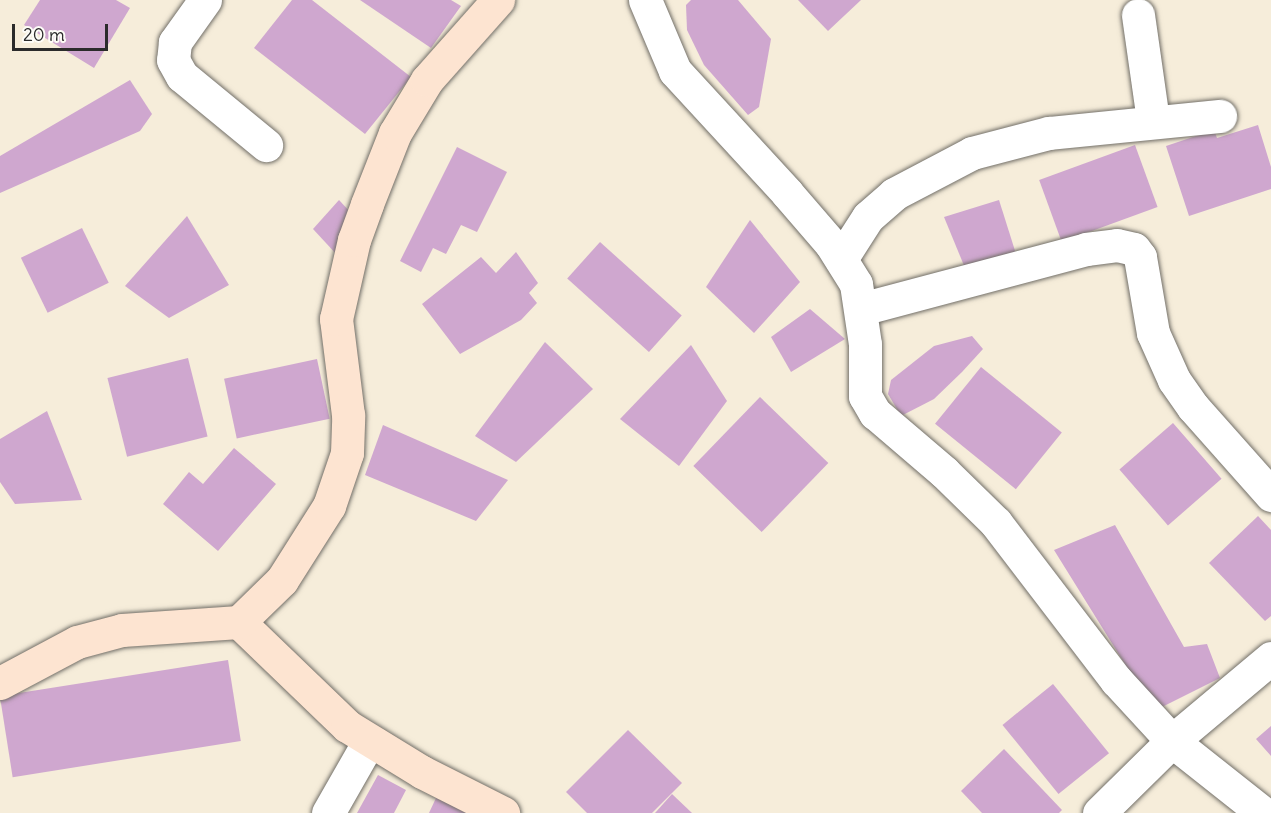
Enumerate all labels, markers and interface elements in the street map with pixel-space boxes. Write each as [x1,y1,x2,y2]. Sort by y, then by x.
scale bar [15,12,111,50]
text: 20 m [23,23,65,46]

